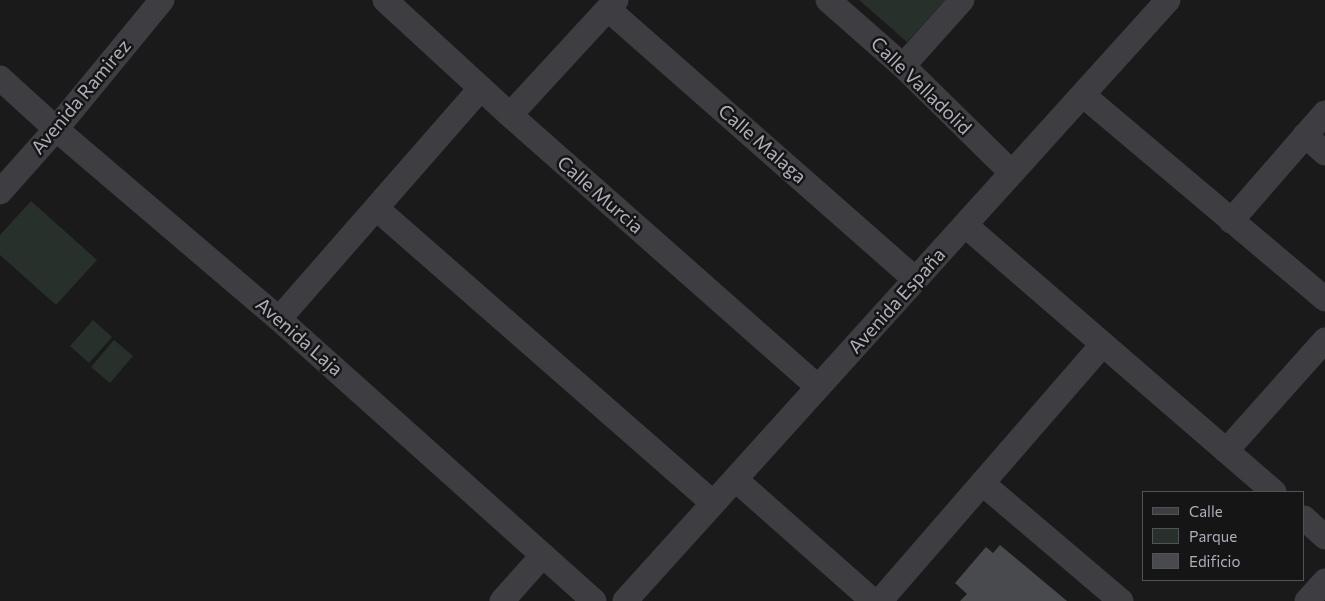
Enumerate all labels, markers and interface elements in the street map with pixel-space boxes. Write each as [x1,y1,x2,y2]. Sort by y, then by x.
street label: Calle Valladolid [866,32,976,140]
street label: Avenida Ramirez [26,35,136,159]
street label: Calle Malaga [713,100,811,188]
street label: Calle Murcia [552,151,648,239]
street label: Avenida España [844,244,950,358]
street label: Avenida Laja [251,293,347,381]
legend [1142,491,1305,581]
text: Calle [1189,502,1223,520]
text: Parque [1189,527,1237,545]
text: Edificio [1189,552,1240,570]

